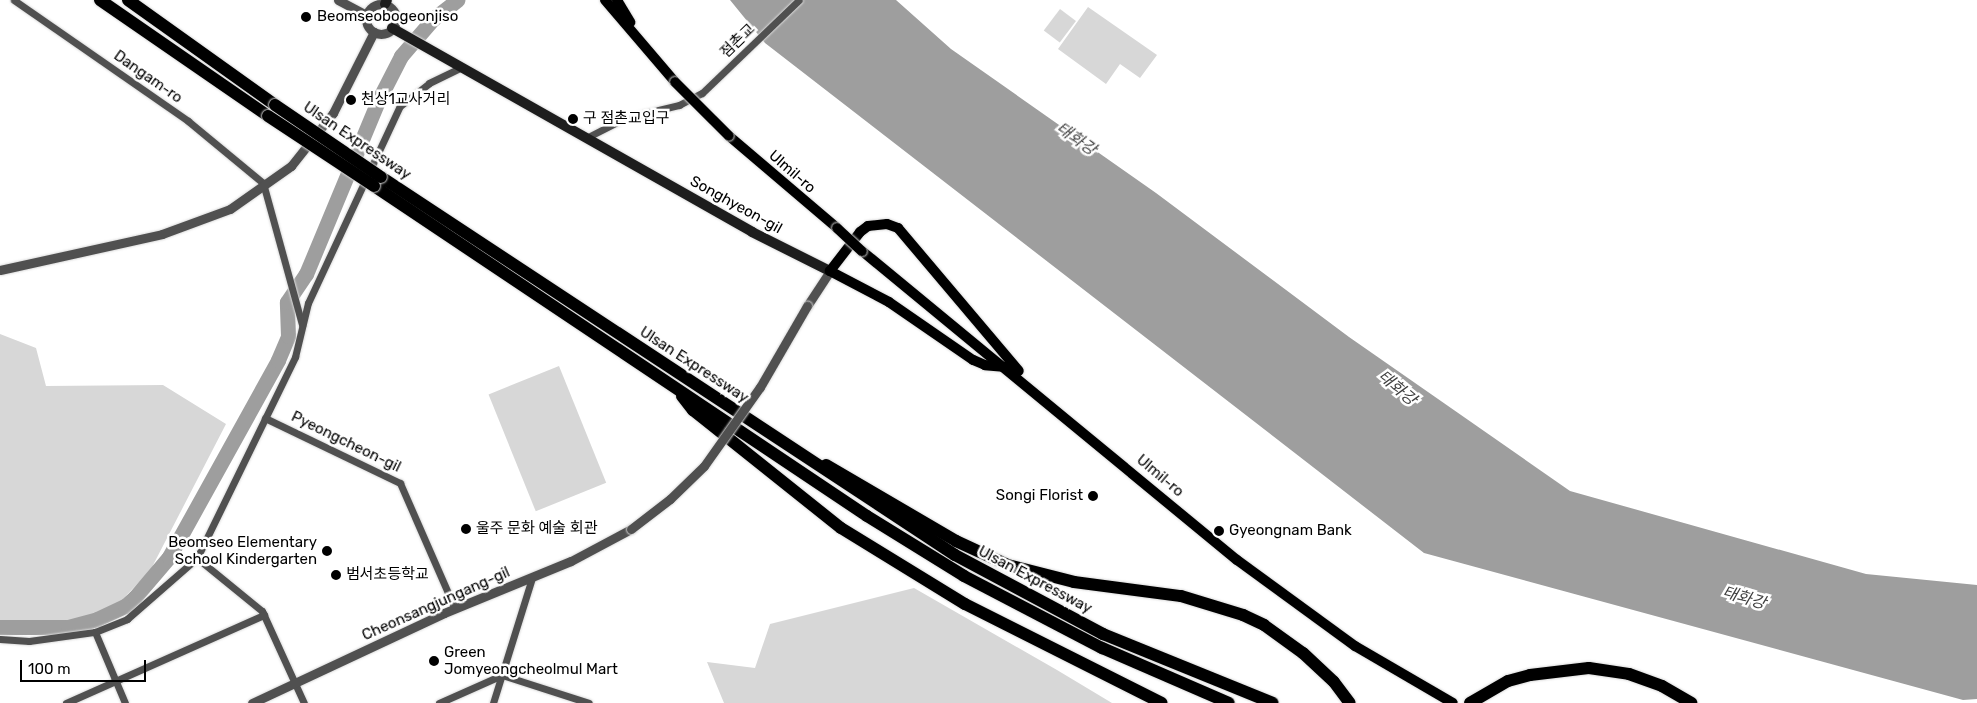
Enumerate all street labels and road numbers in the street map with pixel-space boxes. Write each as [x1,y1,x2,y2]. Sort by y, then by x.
street label: 점촌교 [717,20,759,62]
street label: Dangam-ro [110,47,186,107]
street label: Ulsan Expressway [300,98,414,184]
street label: Ulmil-ro [765,147,819,197]
street label: Songhyeon-gil [687,172,785,238]
street label: Ulsan Expressway [636,323,752,407]
street label: Pyeongcheon-gil [288,408,404,476]
street label: Ulmil-ro [1133,451,1187,501]
street label: Ulsan Expressway [975,542,1095,618]
street label: Cheonsangjungang-gil [359,563,513,645]

